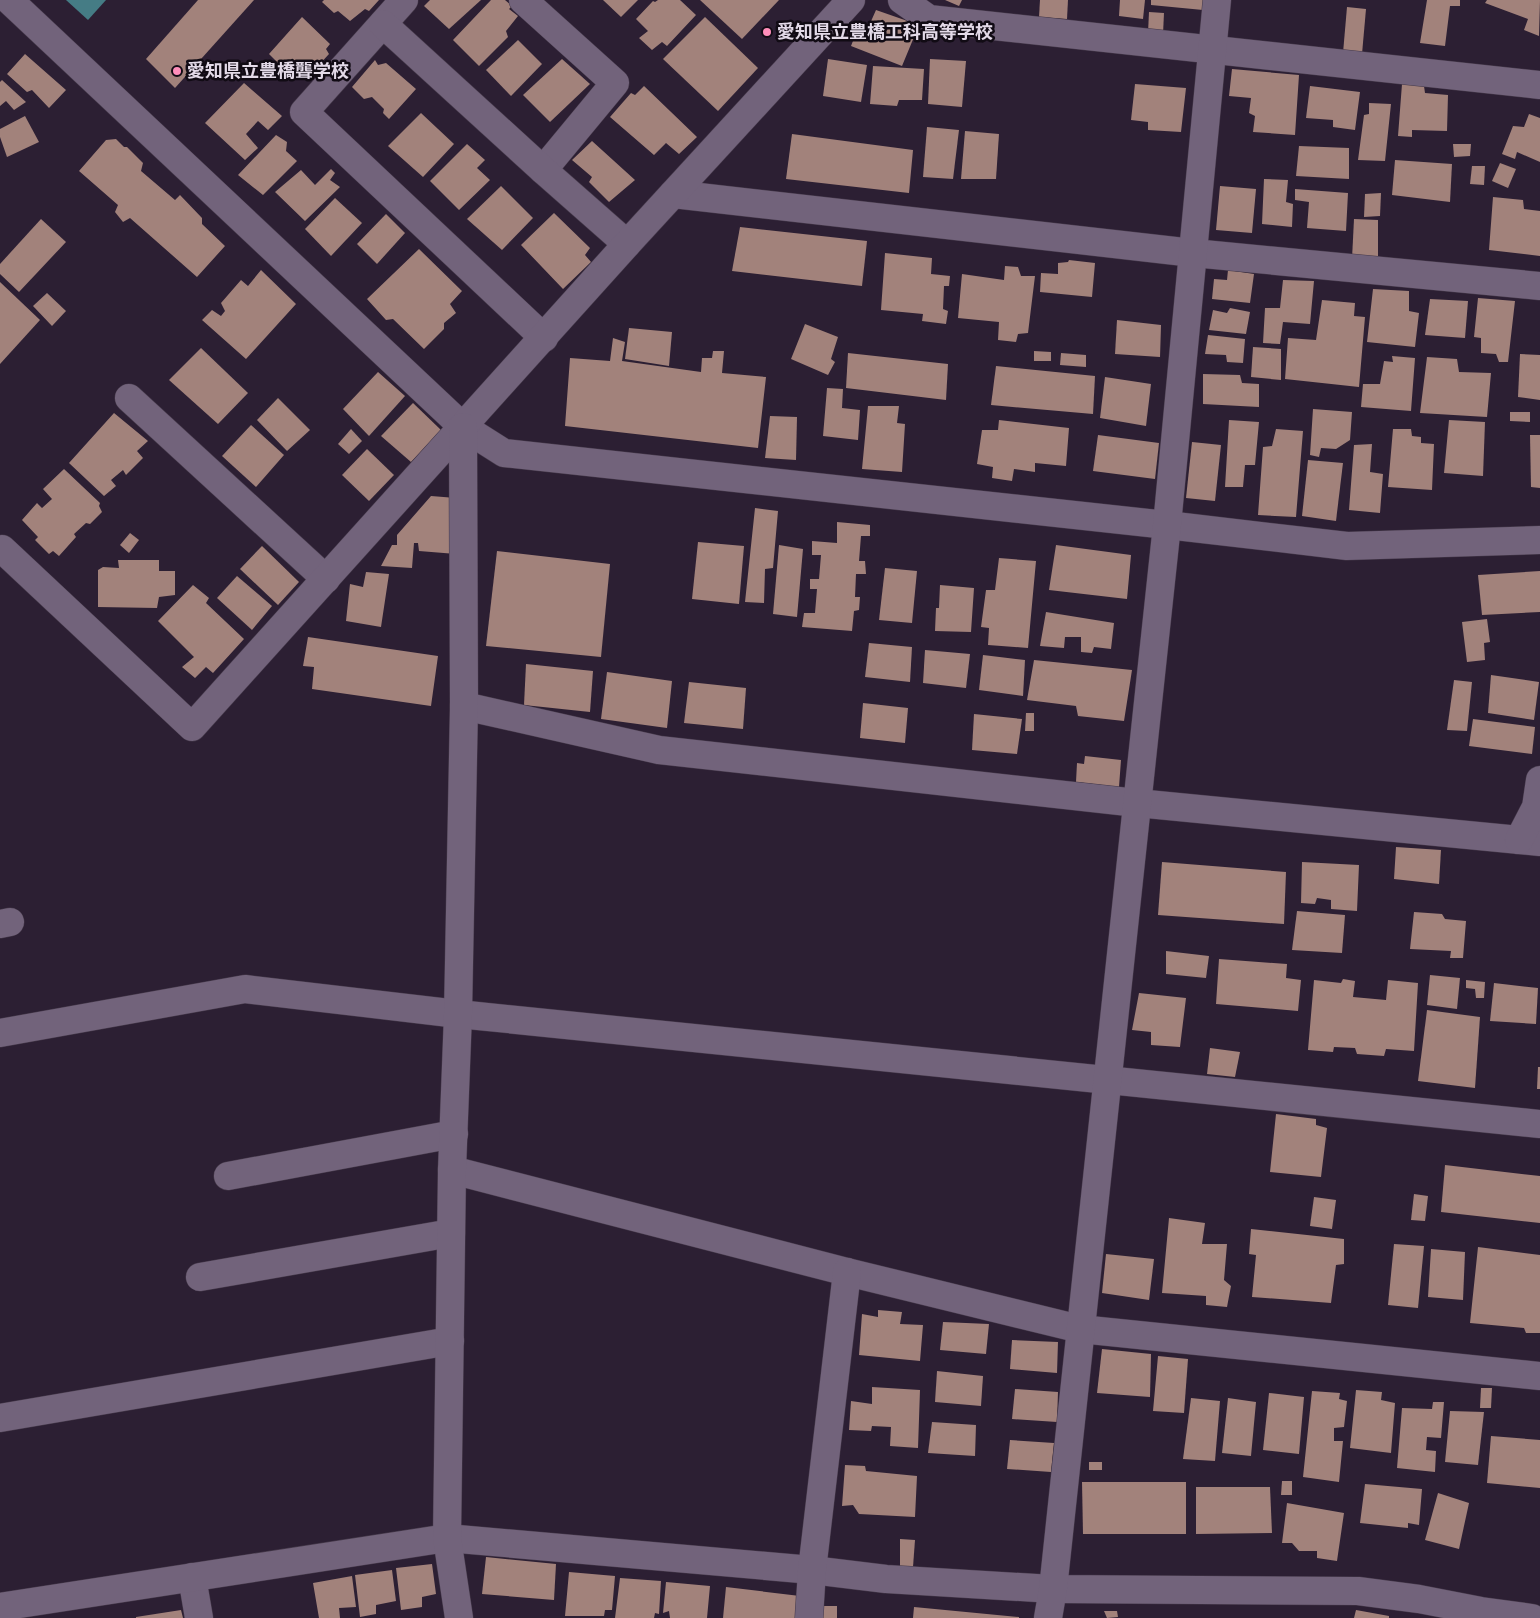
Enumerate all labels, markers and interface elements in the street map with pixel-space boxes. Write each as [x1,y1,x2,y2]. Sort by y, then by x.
place label: 愛知県立豊橋工科高等学校 [777,21,993,43]
marker: 愛知県立豊橋工科高等学校 [761,26,773,38]
place label: 愛知県立豊橋聾学校 [187,60,349,82]
marker: 愛知県立豊橋聾学校 [171,65,183,77]

